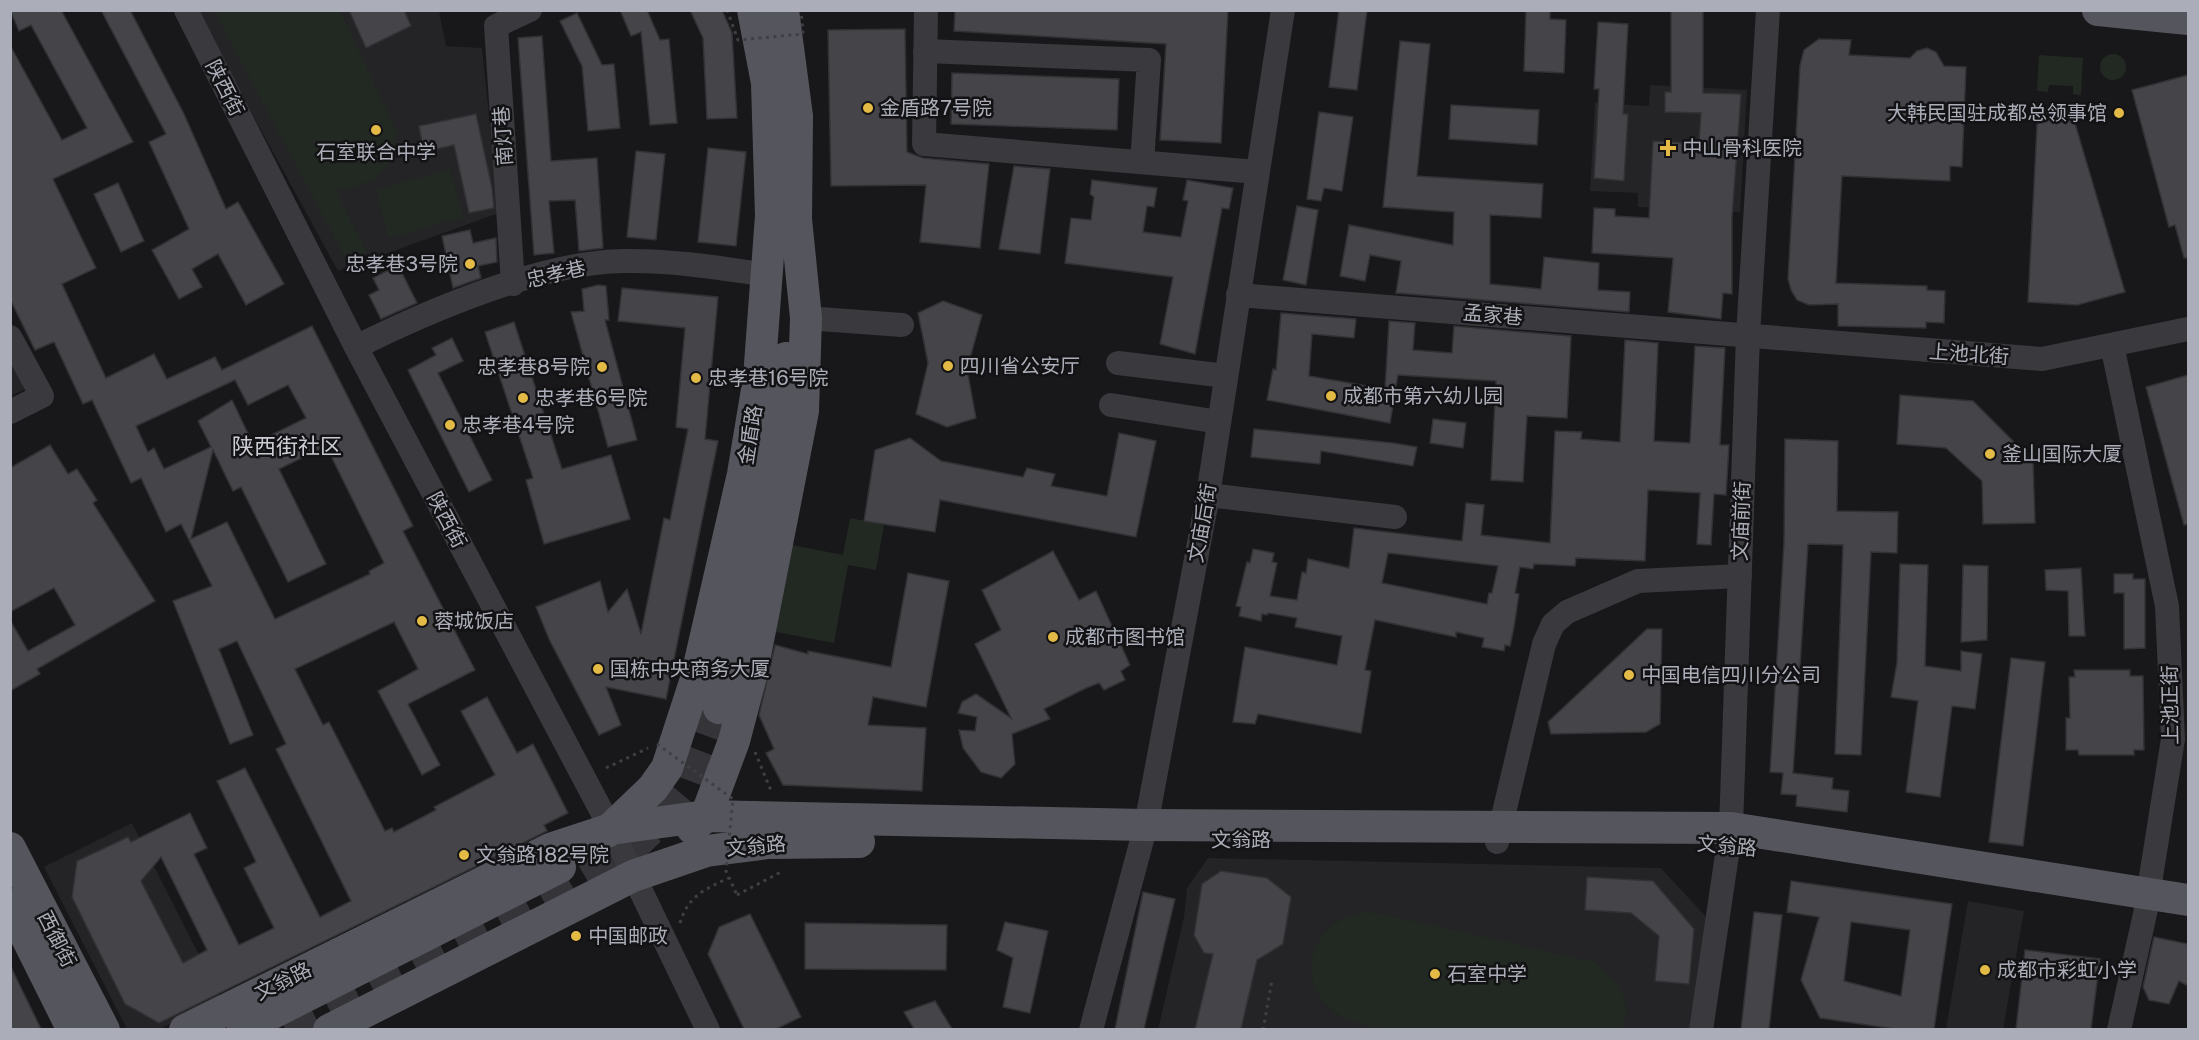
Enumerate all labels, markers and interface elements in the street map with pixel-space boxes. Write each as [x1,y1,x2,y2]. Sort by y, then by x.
street label: 陕西街 [201,56,249,120]
place label: 金盾路7号院 [880,96,992,120]
marker: 金盾路7号院 [861,101,875,115]
place label: 大韩民国驻成都总领事馆 [1887,101,2107,125]
street label: 南灯巷 [489,105,517,167]
marker: 大韩民国驻成都总领事馆 [2112,106,2126,120]
marker: 石室联合中学 [369,123,383,137]
place label: 中山骨科医院 [1682,136,1802,160]
marker: 中山骨科医院 [1659,139,1677,157]
place label: 石室联合中学 [316,140,436,164]
place label: 忠孝巷3号院 [345,252,458,276]
street label: 忠孝巷 [524,256,588,292]
marker: 忠孝巷3号院 [463,257,477,271]
street label: 孟家巷 [1462,300,1524,330]
street label: 上池北街 [1928,339,2010,369]
place label: 四川省公安厅 [960,354,1080,378]
place label: 忠孝巷8号院 [477,355,590,379]
marker: 四川省公安厅 [941,359,955,373]
marker: 忠孝巷8号院 [595,360,609,374]
place label: 忠孝巷16号院 [708,366,829,390]
marker: 忠孝巷16号院 [689,371,703,385]
place label: 成都市第六幼儿园 [1343,384,1503,408]
place label: 忠孝巷6号院 [535,386,647,410]
marker: 成都市第六幼儿园 [1324,389,1338,403]
marker: 忠孝巷6号院 [516,391,530,405]
street label: 金盾路 [733,403,767,467]
place label: 忠孝巷4号院 [462,413,575,437]
marker: 忠孝巷4号院 [443,418,457,432]
district label: 陕西街社区 [232,433,342,459]
place label: 釜山国际大厦 [2002,442,2122,466]
marker: 釜山国际大厦 [1983,447,1997,461]
street label: 文庙前街 [1728,481,1754,561]
street label: 文庙后街 [1183,482,1221,564]
street label: 陕西街 [422,488,472,552]
place label: 蓉城饭店 [434,609,514,633]
marker: 蓉城饭店 [415,614,429,628]
place label: 成都市图书馆 [1065,625,1185,649]
marker: 成都市图书馆 [1046,630,1060,644]
place label: 国栋中央商务大厦 [610,657,770,681]
marker: 国栋中央商务大厦 [591,662,605,676]
place label: 中国电信四川分公司 [1641,663,1821,687]
street label: 上池正街 [2157,665,2183,745]
marker: 中国电信四川分公司 [1622,668,1636,682]
street label: 文翁路 [1211,828,1271,852]
street label: 文翁路 [725,831,787,861]
street label: 文翁路 [1696,831,1758,861]
place label: 文翁路182号院 [476,843,609,867]
marker: 文翁路182号院 [457,848,471,862]
street label: 西御街 [33,907,81,971]
place label: 中国邮政 [588,924,668,948]
marker: 中国邮政 [569,929,583,943]
street label: 文翁路 [251,957,315,1005]
place label: 成都市彩虹小学 [1997,958,2137,982]
place label: 石室中学 [1447,962,1527,986]
marker: 成都市彩虹小学 [1978,963,1992,977]
marker: 石室中学 [1428,967,1442,981]

